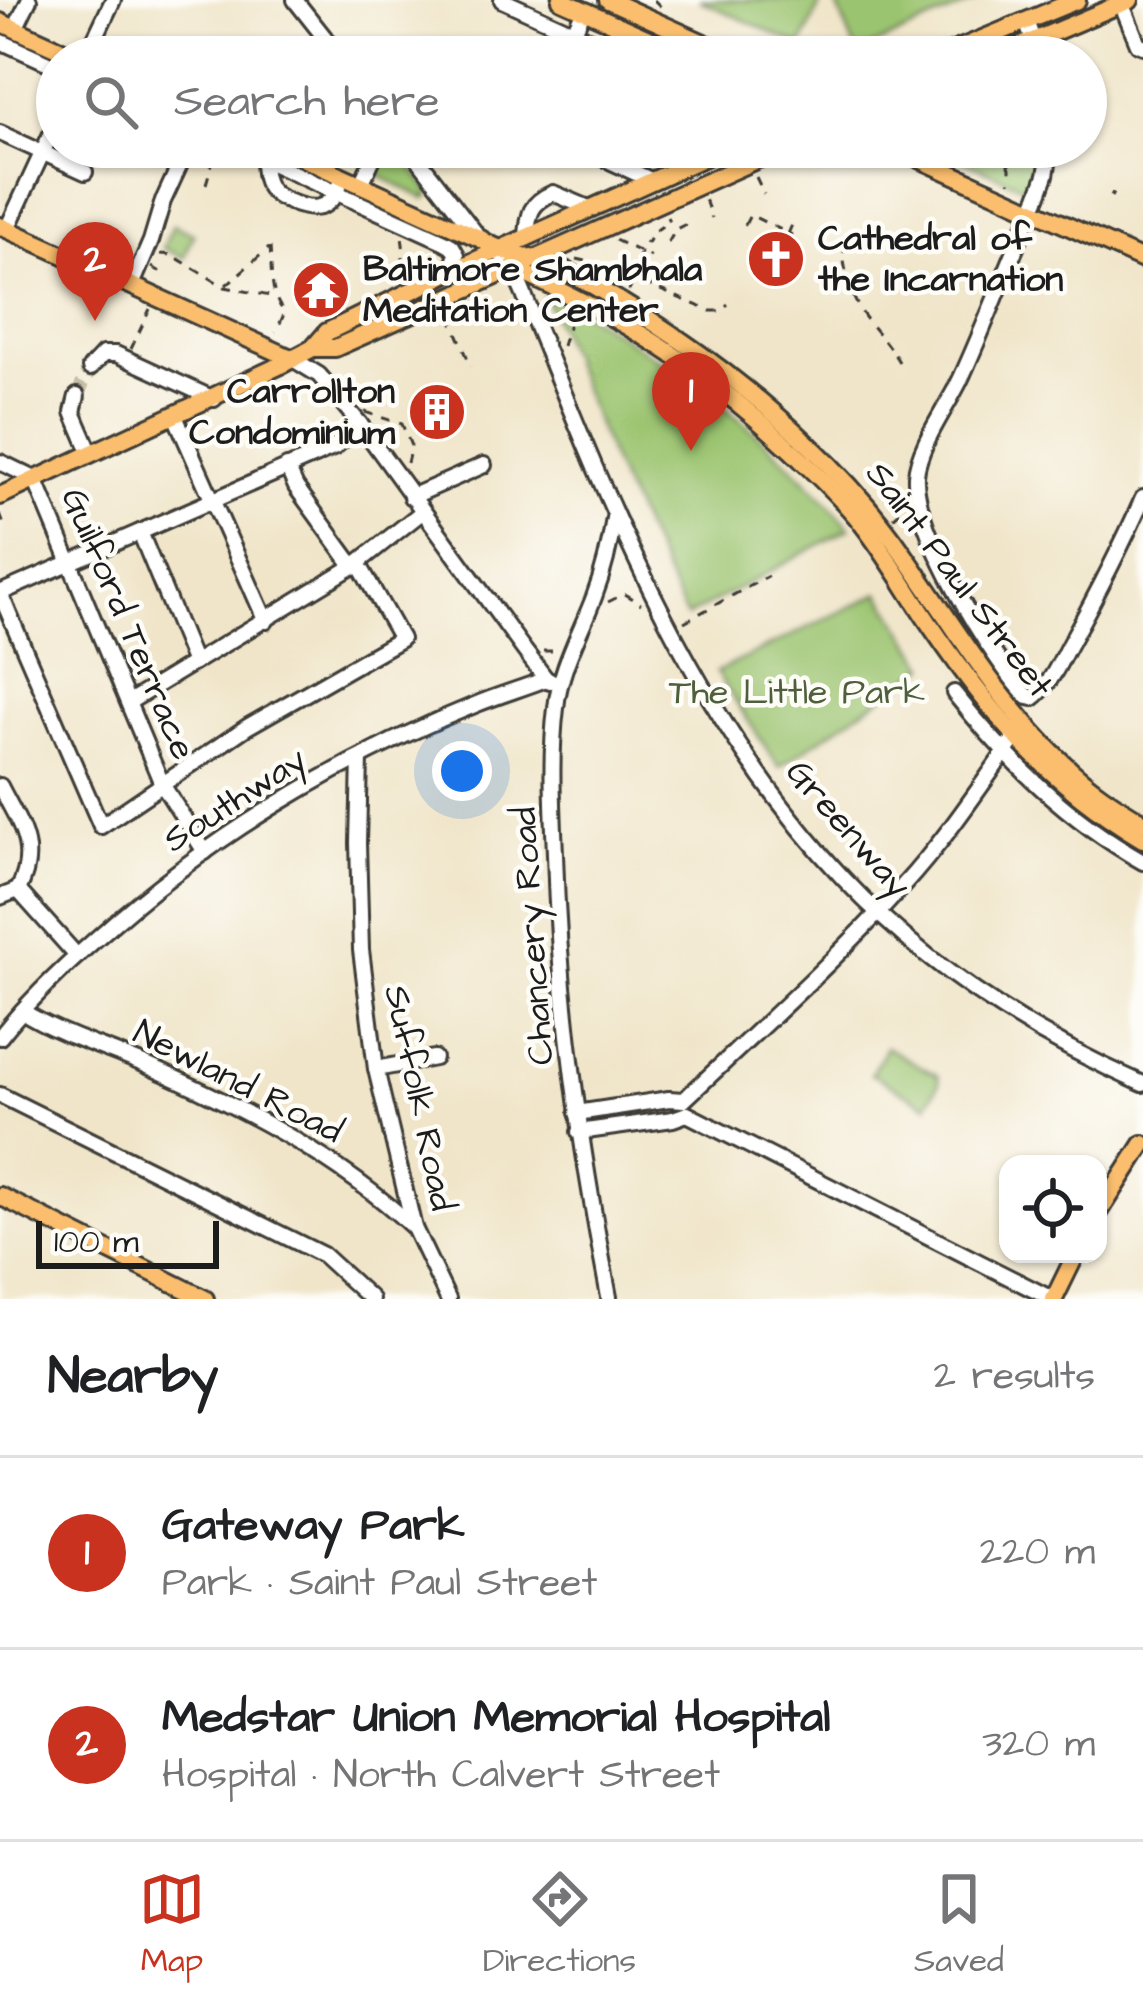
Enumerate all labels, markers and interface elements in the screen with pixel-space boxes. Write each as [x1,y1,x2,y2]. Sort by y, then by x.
search box [36,36,1107,168]
icon: search [78,69,144,135]
text: Search here [174,71,440,133]
place label: Cathedral of the Incarnation [817,213,1063,305]
pin: 2 [56,222,134,321]
church icon: Cathedral of the Incarnation [745,228,807,290]
place label: Baltimore Shambhala Meditation Center [363,244,703,336]
temple icon: Baltimore Shambhala Meditation Center [290,259,352,321]
pin: 1 [652,352,730,451]
place label: Carrollton Condominium [189,366,396,458]
building icon: Carrollton Condominium [406,381,468,443]
street label: Saint Paul Street [853,451,1065,709]
street label: Guilford Terrace [48,480,208,768]
park label: The Little Park [669,667,925,718]
street label: Southway [154,735,317,865]
your location [432,741,492,801]
street label: Greenway [773,749,923,910]
street label: Chancery Road [499,805,567,1067]
street label: Suffolk Road [370,981,468,1215]
street label: Newland Road [125,1007,351,1157]
map controls [999,1155,1107,1263]
button: locate [999,1155,1107,1263]
scale bar [36,1215,219,1268]
text: 100 m [54,1219,139,1265]
text: Nearby [48,1342,218,1413]
text: 2 results [934,1350,1095,1404]
text: Gateway Park [162,1495,465,1557]
text: 1 [85,1526,90,1580]
text: 220 m [980,1526,1095,1580]
text: Park · Saint Paul Street [162,1557,597,1611]
text: Medstar Union Memorial Hospital [162,1687,830,1749]
text: 2 [76,1718,98,1772]
text: 320 m [982,1718,1095,1772]
text: Hospital · North Calvert Street [162,1749,720,1803]
tab: Map [139,1866,205,1984]
tab: Directions [483,1866,636,1984]
tab: Saved [914,1866,1004,1984]

